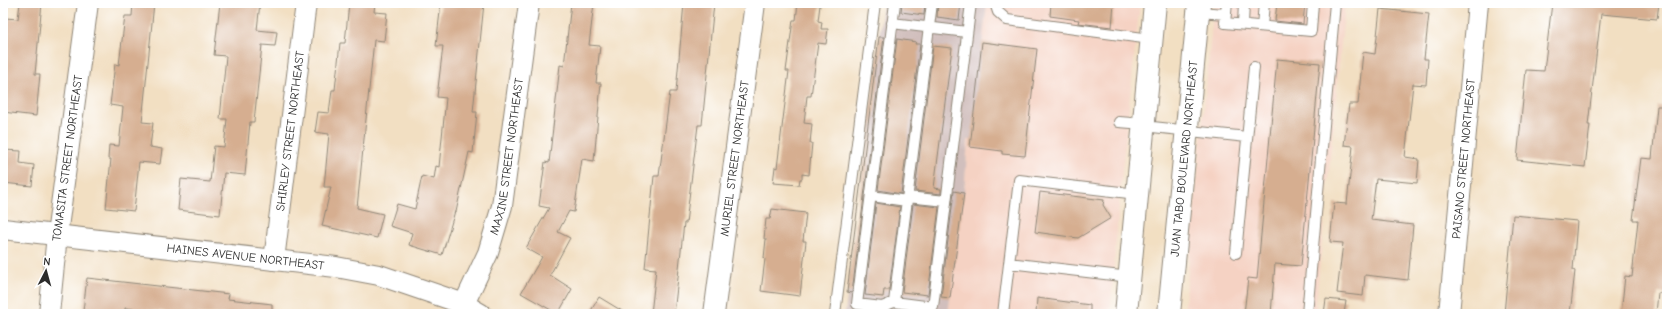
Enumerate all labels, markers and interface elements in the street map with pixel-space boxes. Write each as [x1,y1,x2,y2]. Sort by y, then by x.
street label: SHIRLEY STREET NORTHEAST [273,49,307,212]
street label: JUAN TABO BOULEVARD NORTHEAST [1168,59,1200,257]
street label: TOMASITA STREET NORTHEAST [49,73,85,242]
street label: MAXINE STREET NORTHEAST [487,76,526,237]
street label: PAISANO STREET NORTHEAST [1449,77,1478,239]
street label: MURIEL STREET NORTHEAST [717,79,752,237]
street label: HAINES AVENUE NORTHEAST [166,241,326,273]
north arrow [26,251,66,291]
text: N [43,255,51,268]

